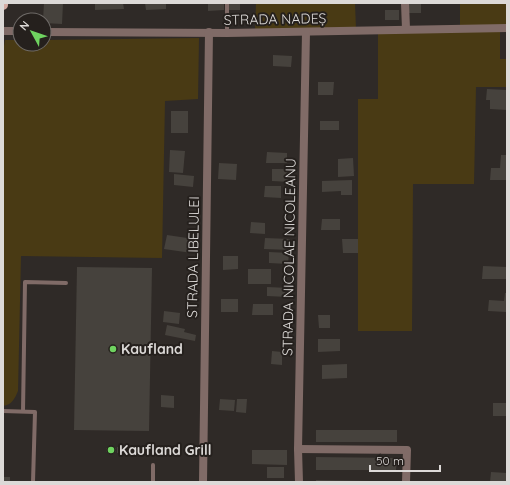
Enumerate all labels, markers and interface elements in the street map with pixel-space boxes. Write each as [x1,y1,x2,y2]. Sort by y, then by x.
street label: STRADA NADEȘ [223,9,327,29]
north arrow [12,12,52,52]
text: N [16,18,32,33]
street label: STRADA NICOLAE NICOLEANU [278,158,300,356]
street label: STRADA LIBELULEI [183,196,203,318]
place label: Kaufland [121,340,183,358]
marker: Kaufland [108,344,118,354]
place label: Kaufland Grill [119,441,211,459]
marker: Kaufland Grill [106,445,116,455]
scale bar [370,447,440,473]
text: 50 m [376,453,404,468]

